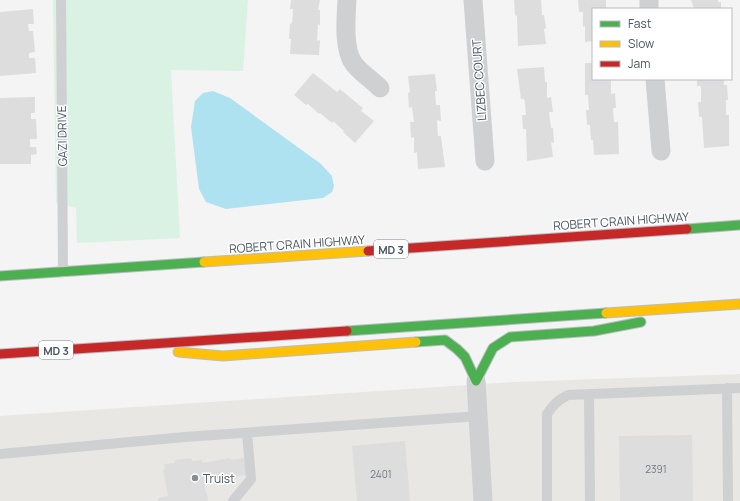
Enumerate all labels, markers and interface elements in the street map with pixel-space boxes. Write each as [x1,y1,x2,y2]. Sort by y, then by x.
legend [592,8,732,80]
text: Fast [628,15,652,32]
text: Slow [628,35,654,52]
street label: LIZBEC COURT [468,38,490,121]
text: Jam [628,55,650,72]
street label: GAZI DRIVE [53,105,71,167]
street label: ROBERT CRAIN HIGHWAY [553,208,690,234]
street label: ROBERT CRAIN HIGHWAY [229,231,366,257]
road number: MD 3 [374,240,408,258]
road number: MD 3 [39,341,73,359]
house number: 2391 [645,462,667,476]
house number: 2401 [370,467,392,481]
place label: Truist [203,470,235,487]
marker: Truist [190,473,200,483]

